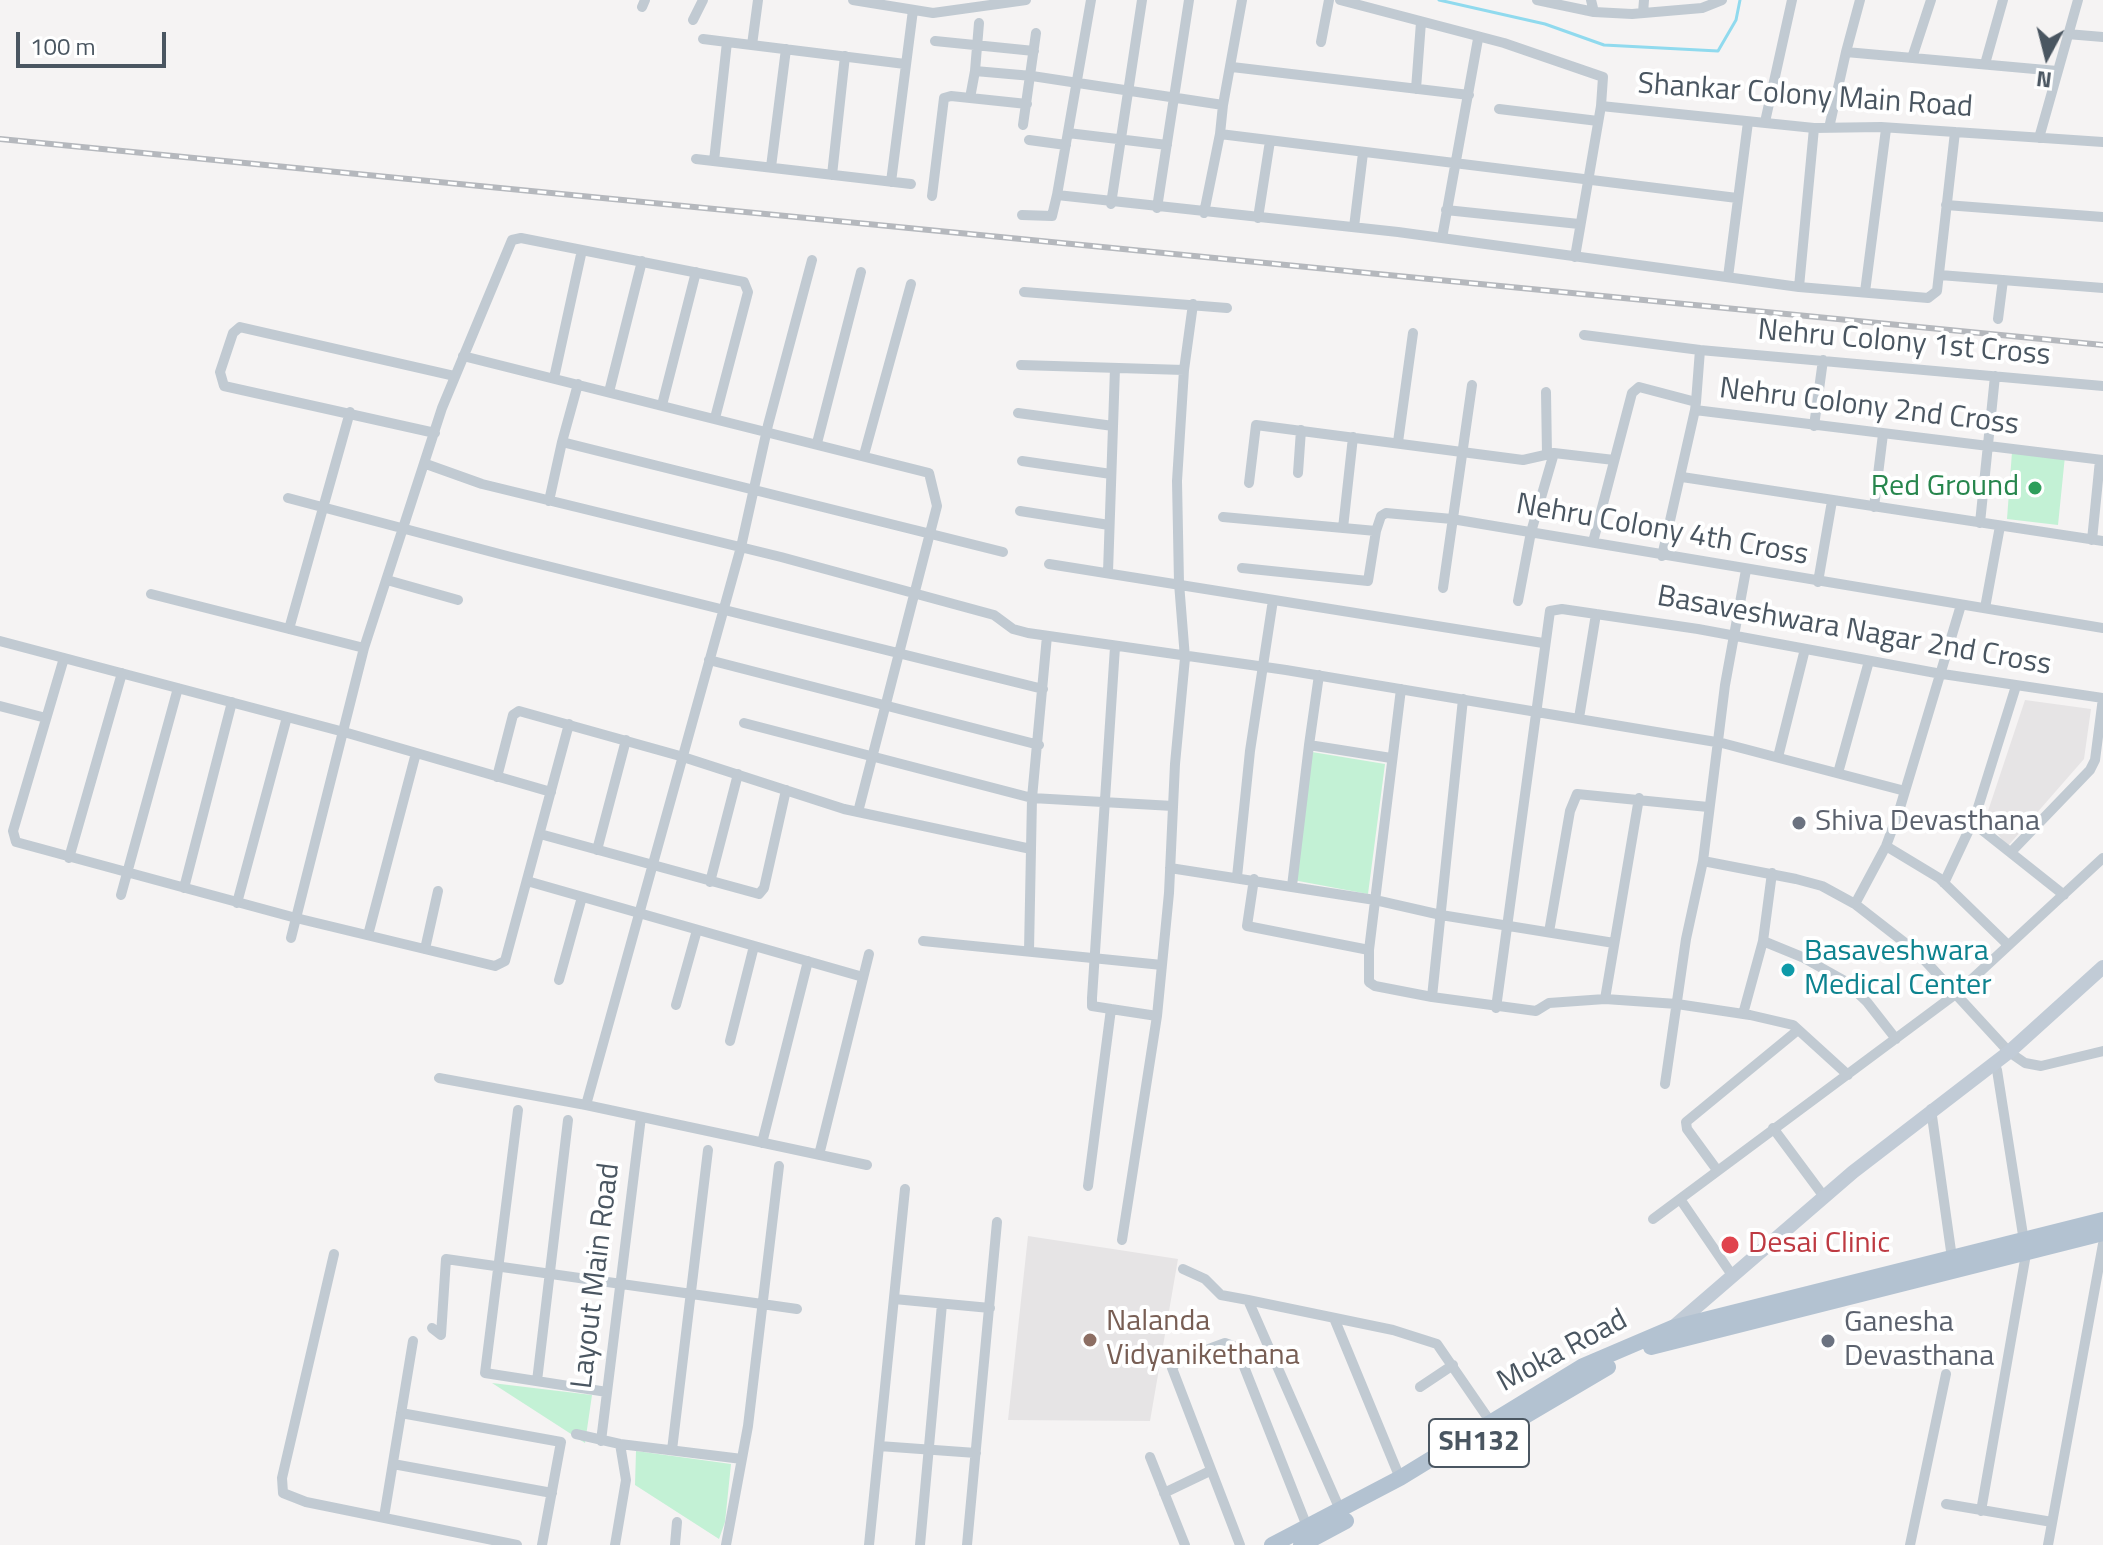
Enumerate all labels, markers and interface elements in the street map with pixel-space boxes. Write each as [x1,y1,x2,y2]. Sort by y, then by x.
scale bar [20,16,170,66]
north arrow [2007,16,2087,96]
text: 100 m [30,28,96,64]
text: N [2034,62,2054,98]
street label: Shankar Colony Main Road [1636,67,1974,127]
street label: Nehru Colony 1st Cross [1756,313,2052,375]
street label: Nehru Colony 2nd Cross [1717,372,2021,444]
place label: Red Ground [1871,470,2019,506]
marker: Red Ground [2026,479,2044,497]
street label: Nehru Colony 4th Cross [1513,488,1811,574]
street label: Basaveshwara Nagar 2nd Cross [1654,580,2054,684]
place label: Shiva Devasthana [1815,805,2040,841]
marker: Shiva Devasthana [1790,814,1808,832]
place label: Basaveshwara Medical Center [1804,935,1992,1006]
marker: Basaveshwara Medical Center [1779,961,1797,979]
street label: Layout Main Road [565,1161,629,1391]
place label: Desai Clinic [1748,1227,1890,1263]
marker: Desai Clinic [1719,1234,1741,1256]
street label: Moka Road [1492,1303,1634,1401]
place label: Nalanda Vidyanikethana [1106,1305,1300,1376]
place label: Ganesha Devasthana [1844,1306,1994,1376]
marker: Nalanda Vidyanikethana [1081,1331,1099,1349]
marker: Ganesha Devasthana [1819,1332,1837,1350]
road number: SH132 [1429,1419,1529,1467]

